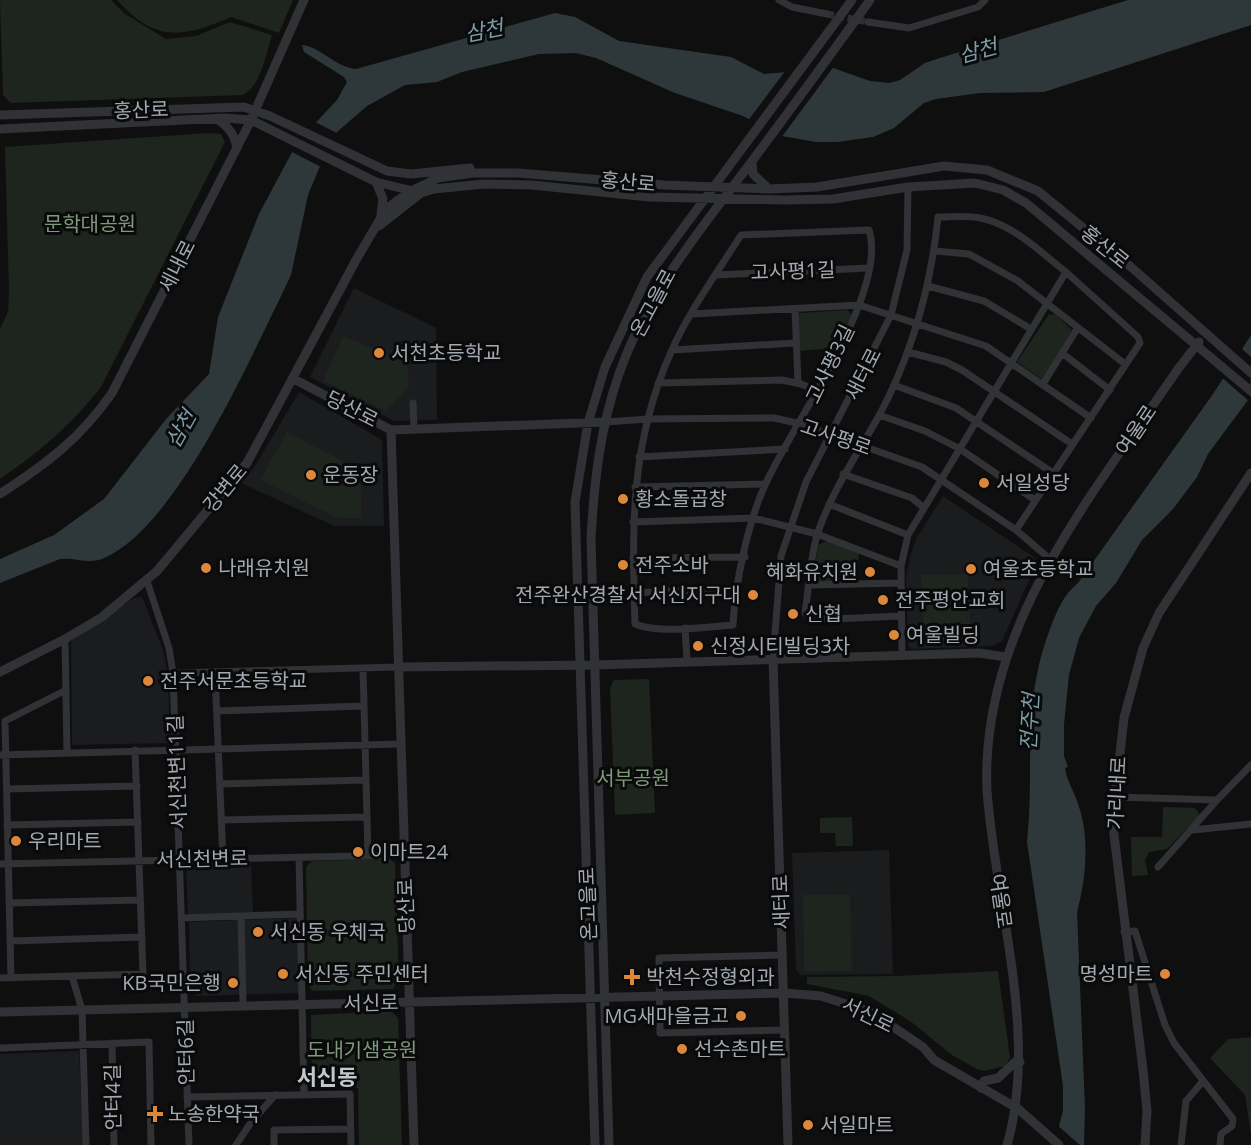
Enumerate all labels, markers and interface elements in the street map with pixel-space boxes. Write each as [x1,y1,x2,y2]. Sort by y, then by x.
water label: 삼천 [462,12,508,47]
water label: 삼천 [955,31,1003,69]
street label: 홍산로 [113,95,169,124]
street label: 홍산로 [599,166,657,197]
park label: 문학대공원 [44,210,136,237]
street label: 홍산로 [1075,219,1135,274]
street label: 세내로 [152,235,201,296]
street label: 고사평1길 [750,256,836,285]
street label: 온고을로 [623,264,682,342]
street label: 고사평3길 [799,320,860,408]
place label: 서천초등학교 [391,339,501,366]
street label: 새터로 [838,343,887,404]
marker: 서천초등학교 [372,346,386,360]
street label: 당산로 [322,384,383,433]
street label: 여울로 [1109,399,1162,460]
water label: 삼천 [158,402,203,452]
street label: 고사평로 [797,412,875,461]
street label: 강변로 [197,458,253,518]
place label: 운동장 [323,461,378,488]
marker: 운동장 [304,468,318,482]
place label: 서일성당 [996,469,1070,496]
marker: 서일성당 [977,476,991,490]
place label: 황소돌곱창 [635,485,727,512]
marker: 황소돌곱창 [616,492,630,506]
place label: 전주소바 [635,551,709,578]
place label: 나래유치원 [218,554,310,581]
place label: 여울초등학교 [983,555,1093,582]
marker: 전주소바 [616,558,630,572]
place label: 혜화유치원 [766,558,858,585]
marker: 나래유치원 [199,561,213,575]
marker: 여울초등학교 [964,562,978,576]
marker: 혜화유치원 [863,565,877,579]
place label: 전주완산경찰서 서신지구대 [515,581,741,608]
place label: 전주평안교회 [895,586,1005,613]
marker: 전주완산경찰서 서신지구대 [746,588,760,602]
marker: 전주평안교회 [876,593,890,607]
place label: 신협 [805,600,842,627]
marker: 신협 [786,607,800,621]
place label: 여울빌딩 [906,621,980,648]
marker: 여울빌딩 [887,628,901,642]
place label: 신정시티빌딩3차 [710,632,850,659]
marker: 신정시티빌딩3차 [691,639,705,653]
place label: 전주서문초등학교 [160,667,307,694]
marker: 전주서문초등학교 [141,674,155,688]
water label: 전주천 [1014,690,1045,752]
street label: 서신천변11길 [161,714,192,830]
street label: 가리내로 [1101,756,1132,830]
park label: 서부공원 [596,764,670,791]
place label: 우리마트 [28,827,102,854]
marker: 우리마트 [9,834,23,848]
place label: 이마트24 [370,838,449,865]
street label: 서신천변로 [156,844,248,873]
marker: 이마트24 [351,845,365,859]
street label: 온고을로 [573,867,602,941]
street label: 여울로 [984,872,1019,930]
street label: 새터로 [766,874,795,930]
street label: 당산로 [391,878,420,934]
place label: 서신동 우체국 [270,918,386,945]
marker: 서신동 우체국 [251,925,265,939]
place label: 서신동 주민센터 [295,960,429,987]
place label: 명성마트 [1079,960,1153,987]
place label: 박천수정형외과 [646,963,775,990]
marker: 서신동 주민센터 [276,967,290,981]
marker: 명성마트 [1158,967,1172,981]
marker: 박천수정형외과 [623,968,641,986]
place label: KB국민은행 [122,969,221,996]
marker: KB국민은행 [226,976,240,990]
street label: 서신로 [343,989,399,1016]
street label: 서신로 [837,990,899,1039]
place label: MG새마을금고 [604,1002,729,1029]
marker: MG새마을금고 [734,1009,748,1023]
street label: 안터6길 [171,1018,200,1086]
place label: 선수촌마트 [694,1035,786,1062]
park label: 도내기샘공원 [307,1036,417,1063]
marker: 선수촌마트 [675,1042,689,1056]
district label: 서신동 [297,1061,357,1091]
street label: 안터4길 [98,1063,127,1131]
place label: 노송한약국 [168,1100,260,1127]
marker: 노송한약국 [146,1105,164,1123]
place label: 서일마트 [820,1111,894,1138]
marker: 서일마트 [801,1118,815,1132]

